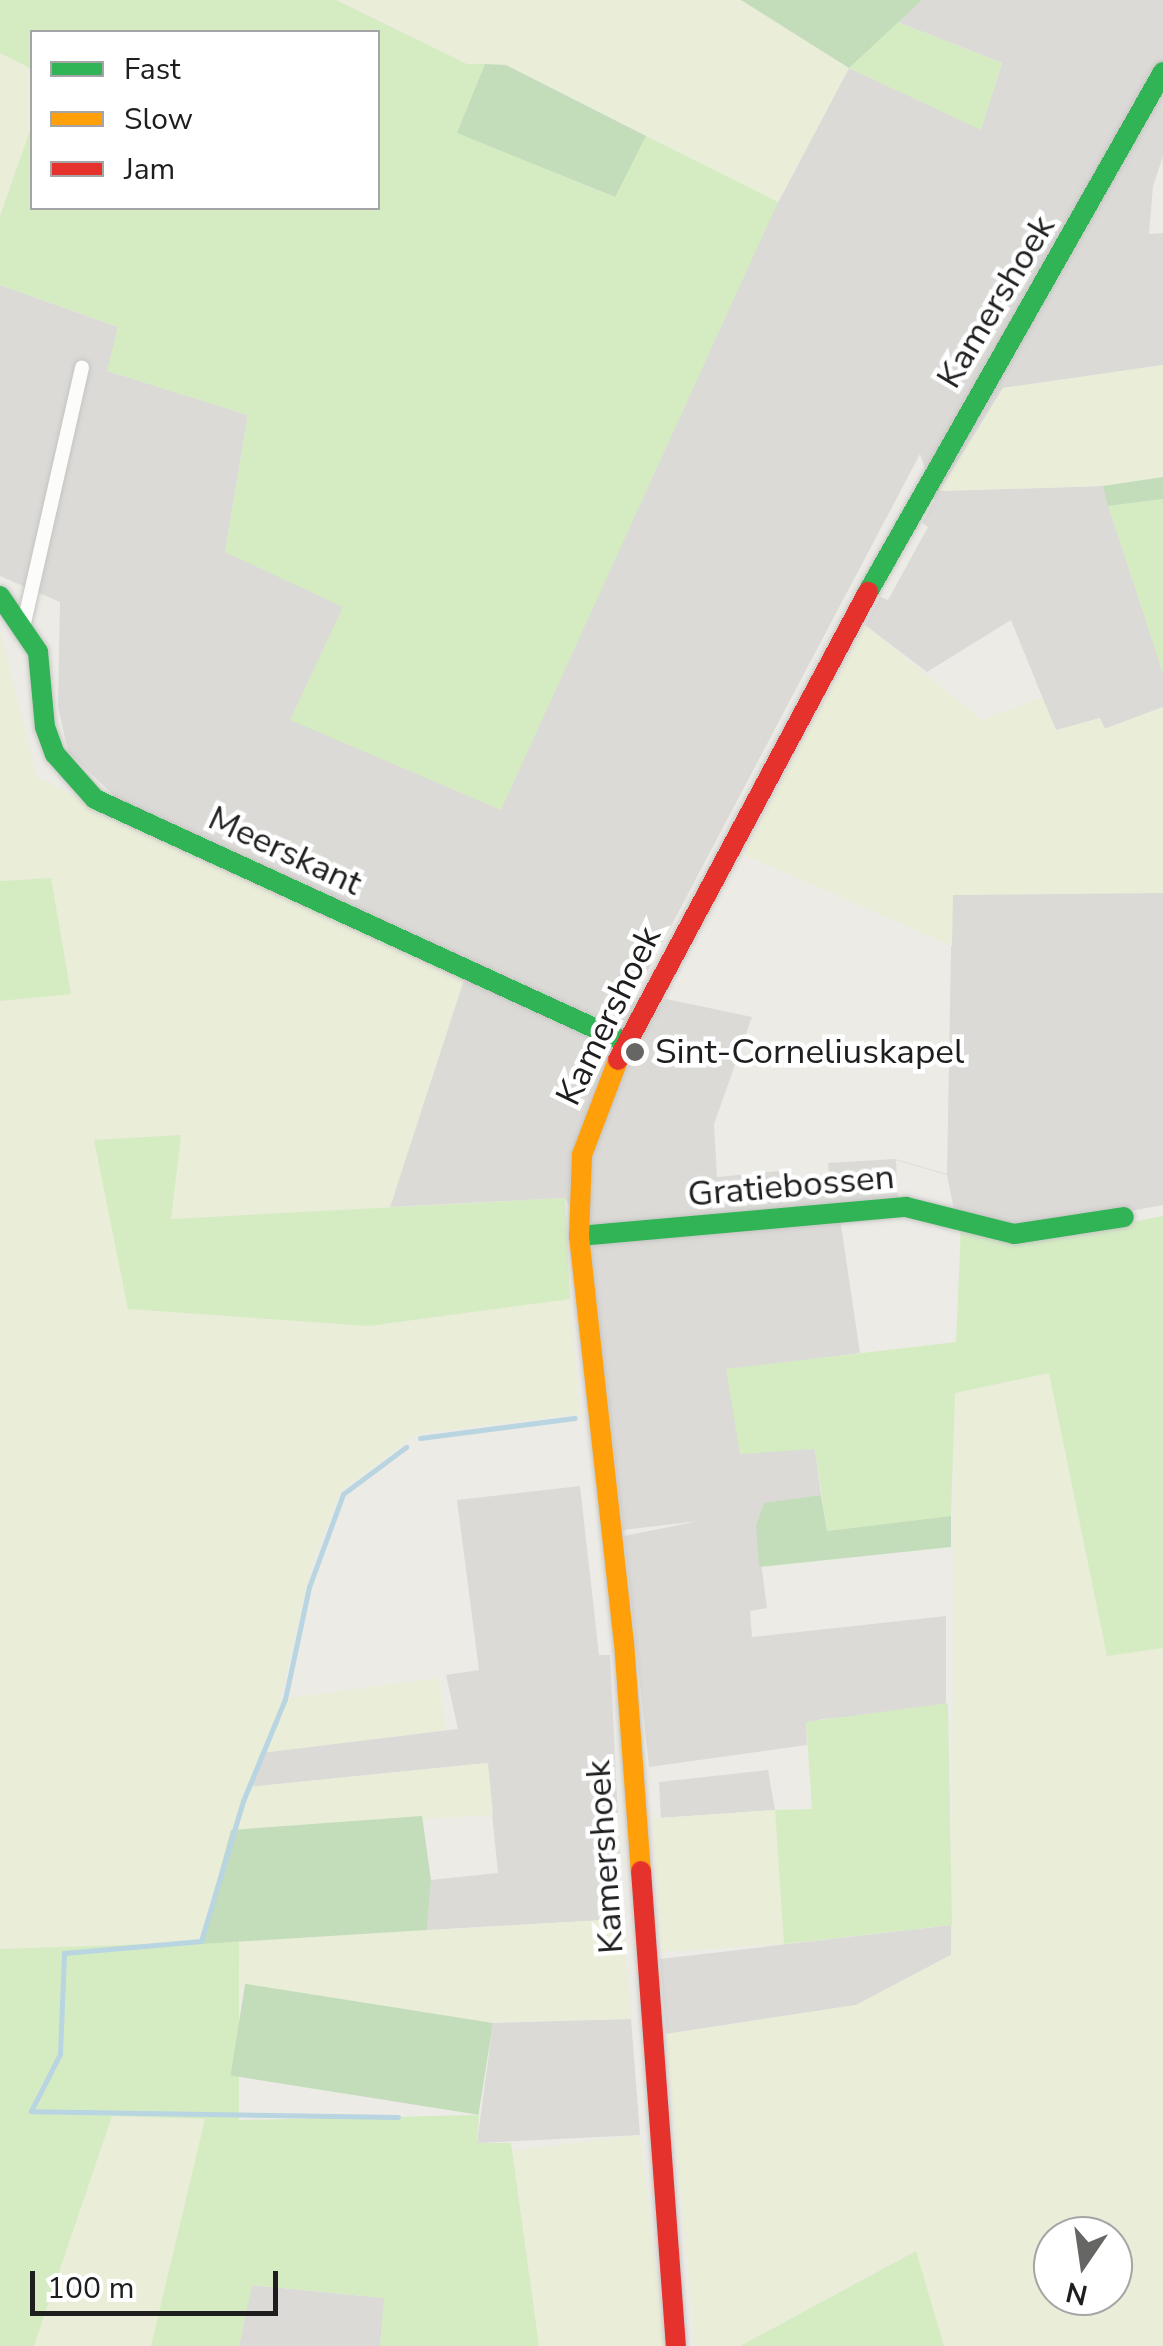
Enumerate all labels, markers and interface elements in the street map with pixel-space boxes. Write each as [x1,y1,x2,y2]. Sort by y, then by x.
legend [30,30,380,210]
text: Fast [124,49,181,90]
text: Slow [124,99,193,140]
text: Jam [124,149,175,190]
street label: Kamershoek [928,208,1064,396]
street label: Meerskant [202,797,368,905]
street label: Kamershoek [548,920,670,1112]
place label: Sint-Corneliuskapel [655,1031,964,1073]
marker: Sint-Corneliuskapel [624,1041,646,1063]
street label: Gratiebossen [686,1156,896,1216]
street label: Kamershoek [577,1759,633,1955]
north arrow [1033,2216,1133,2316]
scale bar [35,2251,282,2313]
text: 100 m [47,2268,134,2309]
text: N [1062,2272,1091,2314]

